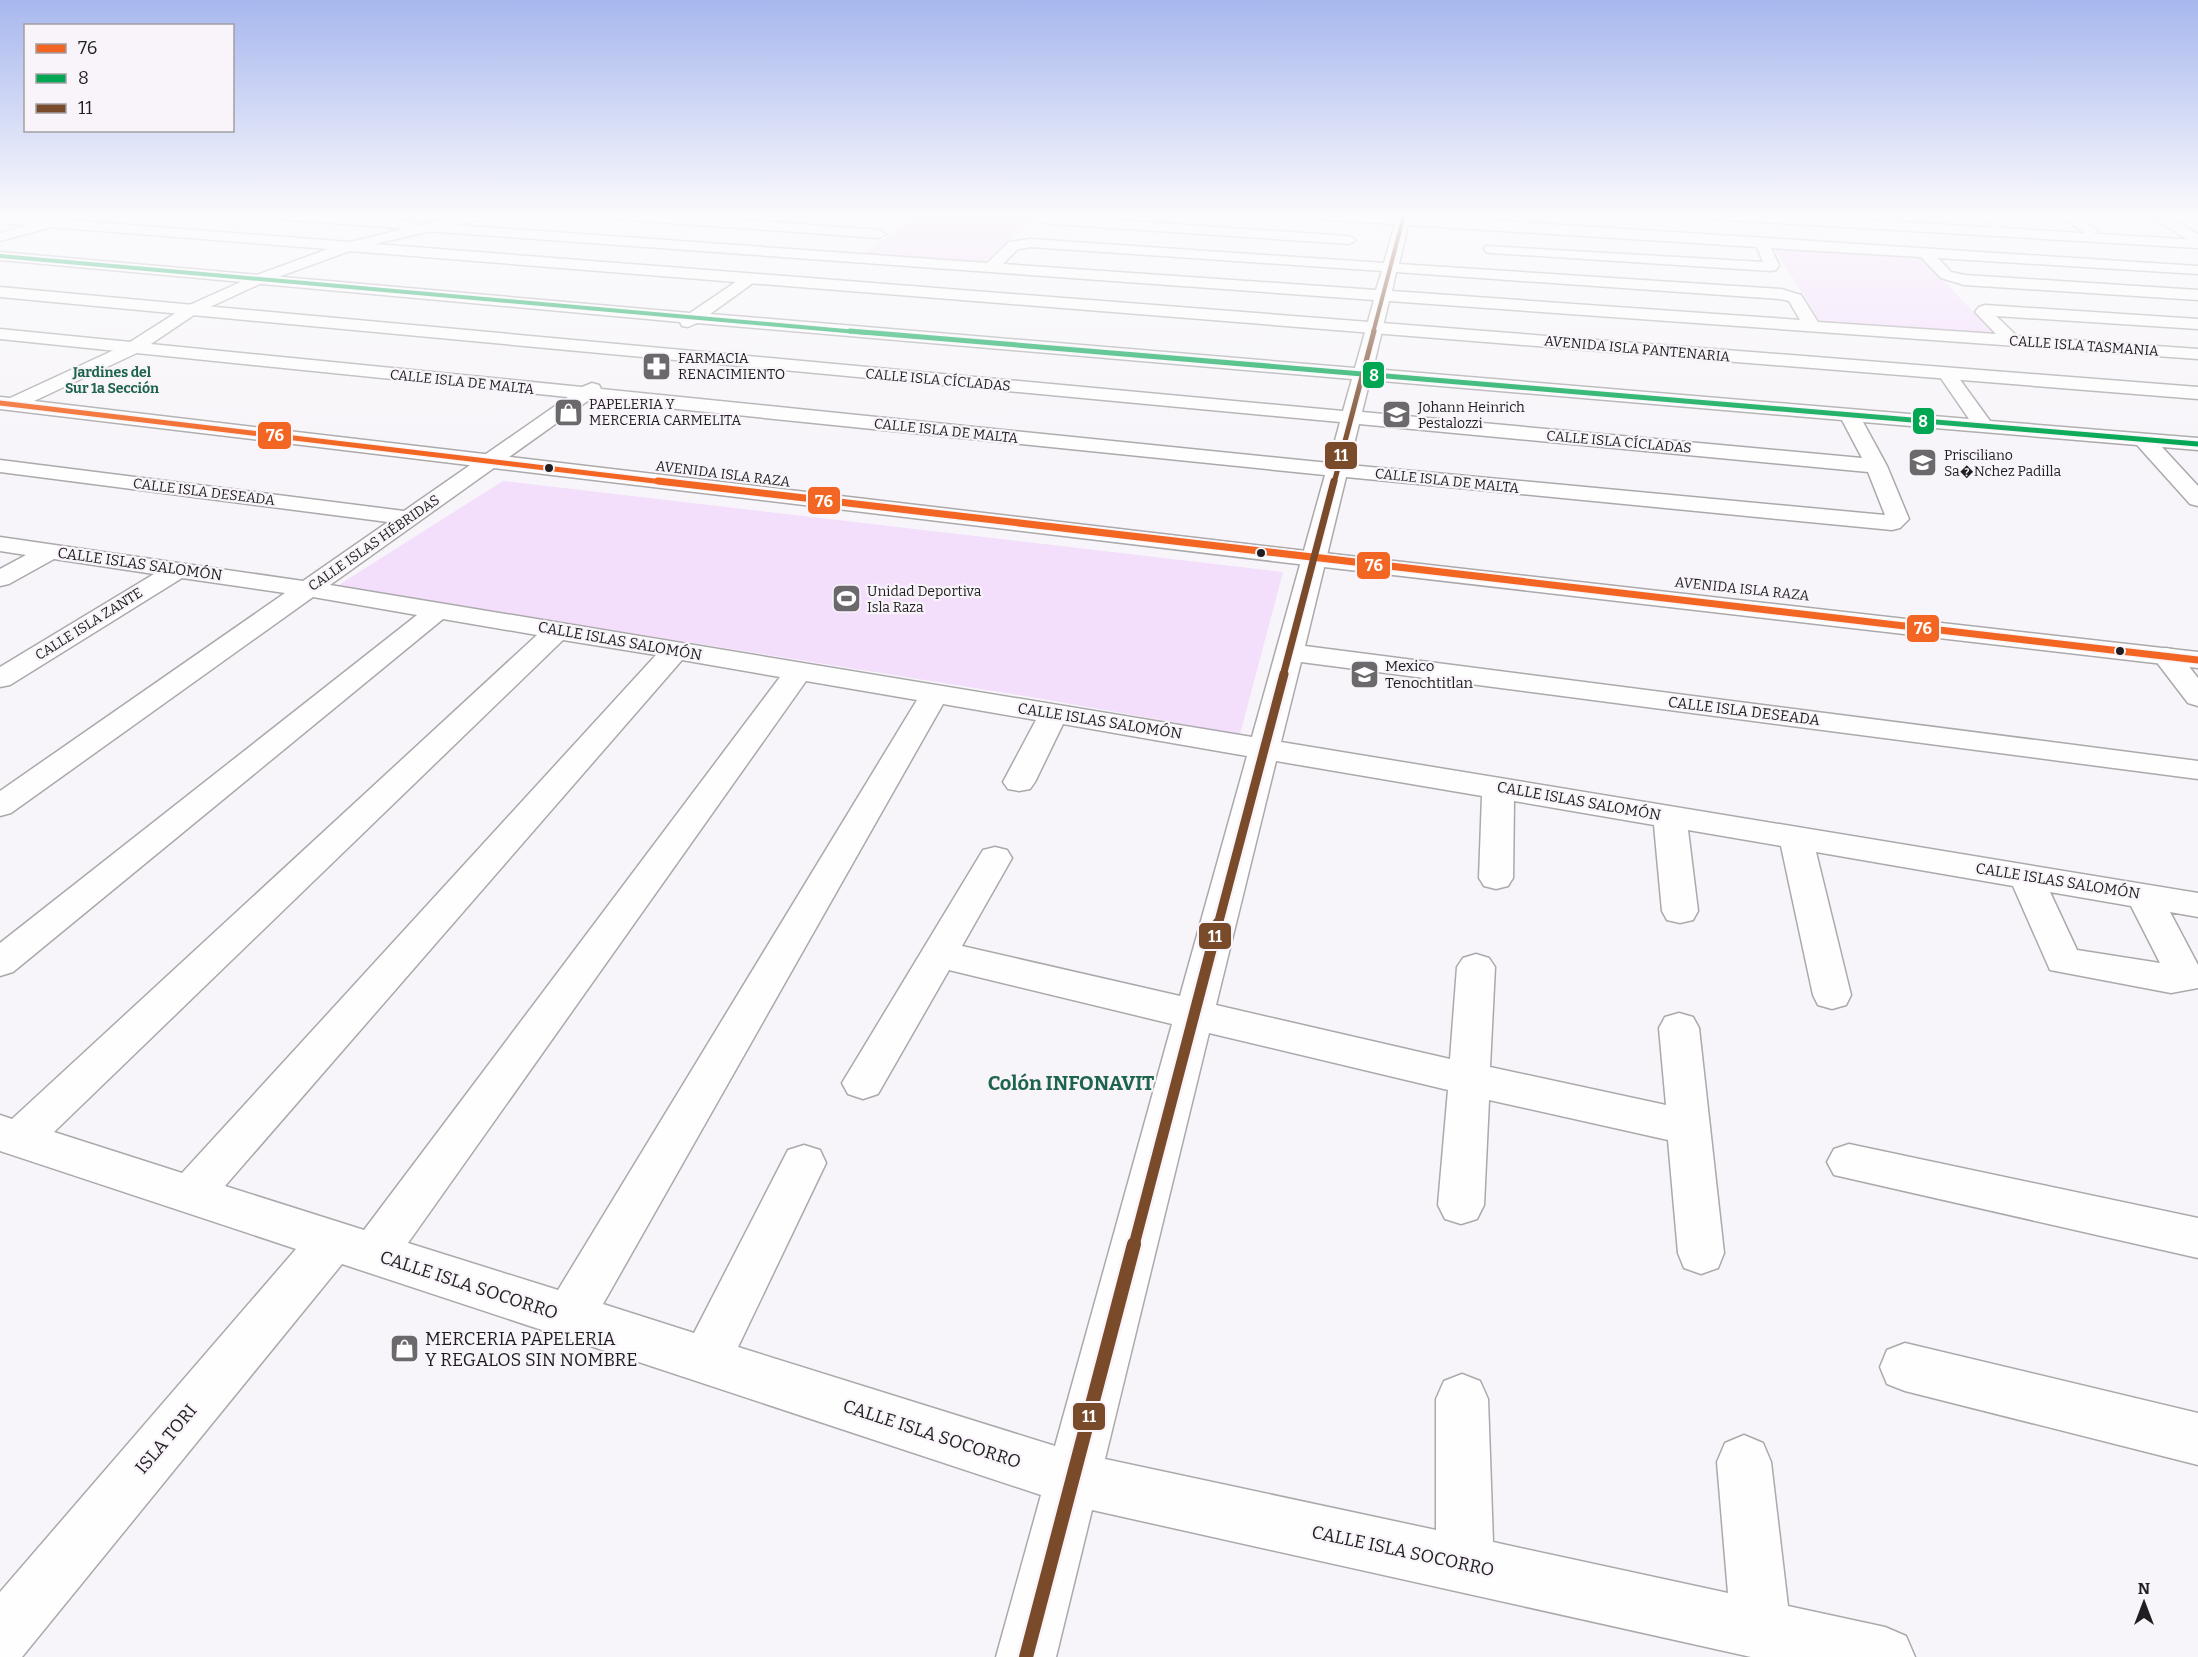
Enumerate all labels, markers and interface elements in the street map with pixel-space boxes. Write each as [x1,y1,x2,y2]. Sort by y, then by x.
legend [24,24,234,132]
text: 76 [78,37,97,59]
text: 8 [78,67,89,89]
text: 11 [78,97,93,119]
street label: AVENIDA ISLA PANTENARIA [1543,332,1731,366]
street label: CALLE ISLA TASMANIA [2009,332,2159,360]
pharmacy icon: FARMACIA RENACIMIENTO [641,350,673,382]
place label: FARMACIA RENACIMIENTO [678,350,785,383]
line badge: 8 [1362,361,1385,389]
district label: Jardines del Sur 1a Sección [65,364,159,397]
street label: CALLE ISLA CÍCLADAS [865,364,1011,395]
street label: CALLE ISLA DE MALTA [389,366,535,398]
text: 8 [1369,366,1379,385]
shop icon: PAPELERIA Y MERCERIA CARMELITA [552,396,584,428]
place label: PAPELERIA Y MERCERIA CARMELITA [589,396,741,429]
school or university icon: Johann Heinrich Pestalozzi [1381,399,1413,431]
place label: Johann Heinrich Pestalozzi [1417,399,1525,432]
line badge: 8 [1912,407,1935,435]
text: 8 [1918,412,1928,431]
street label: CALLE ISLA DE MALTA [873,415,1019,447]
line badge: 76 [257,421,292,450]
text: 76 [266,426,284,445]
street label: CALLE ISLA CÍCLADAS [1546,426,1692,457]
line badge: 11 [1324,441,1358,470]
text: 11 [1334,446,1348,465]
school or university icon: Prisciliano Sa�Nchez Padilla [1907,447,1939,479]
place label: Prisciliano Sa�Nchez Padilla [1944,447,2061,480]
street label: AVENIDA ISLA RAZA [655,457,791,491]
unlabelled marker [543,462,555,474]
street label: CALLE ISLA DE MALTA [1374,465,1520,497]
street label: CALLE ISLA DESEADA [132,475,276,509]
line badge: 76 [807,486,841,515]
street label: CALLE ISLAS HÉBRIDAS [305,490,443,595]
text: 76 [815,492,833,511]
street label: CALLE ISLAS SALOMÓN [56,544,224,584]
unlabelled marker [1255,547,1267,559]
line badge: 76 [1356,551,1391,580]
text: 76 [1365,556,1383,575]
street label: AVENIDA ISLA RAZA [1674,573,1810,605]
sports icon: Unidad Deportiva Isla Raza [830,583,862,615]
place label: Unidad Deportiva Isla Raza [867,583,982,616]
street label: CALLE ISLA ZANTE [32,584,146,664]
line badge: 76 [1906,614,1940,643]
street label: CALLE ISLAS SALOMÓN [537,618,704,664]
text: 76 [1914,619,1932,638]
unlabelled marker [2114,645,2126,657]
place label: Mexico Tenochtitlan [1385,657,1474,692]
school or university icon: Mexico Tenochtitlan [1348,659,1380,691]
street label: CALLE ISLA DESEADA [1667,693,1821,729]
street label: CALLE ISLAS SALOMÓN [1016,699,1184,743]
street label: CALLE ISLAS SALOMÓN [1496,778,1663,824]
street label: CALLE ISLAS SALOMÓN [1974,859,2142,903]
line badge: 11 [1198,922,1232,950]
text: 11 [1208,927,1222,946]
district label: Colón INFONAVIT [988,1071,1154,1095]
street label: CALLE ISLA SOCORRO [377,1246,561,1324]
place label: MERCERIA PAPELERIA Y REGALOS SIN NOMBRE [425,1328,638,1371]
shop icon: MERCERIA PAPELERIA Y REGALOS SIN NOMBRE [388,1333,420,1365]
street label: CALLE ISLA SOCORRO [840,1395,1024,1473]
street label: ISLA TORI [131,1400,201,1478]
line badge: 11 [1072,1402,1106,1431]
text: 11 [1082,1407,1096,1426]
street label: CALLE ISLA SOCORRO [1310,1521,1496,1581]
north arrow [2114,1573,2174,1633]
text: N [2138,1579,2150,1598]

